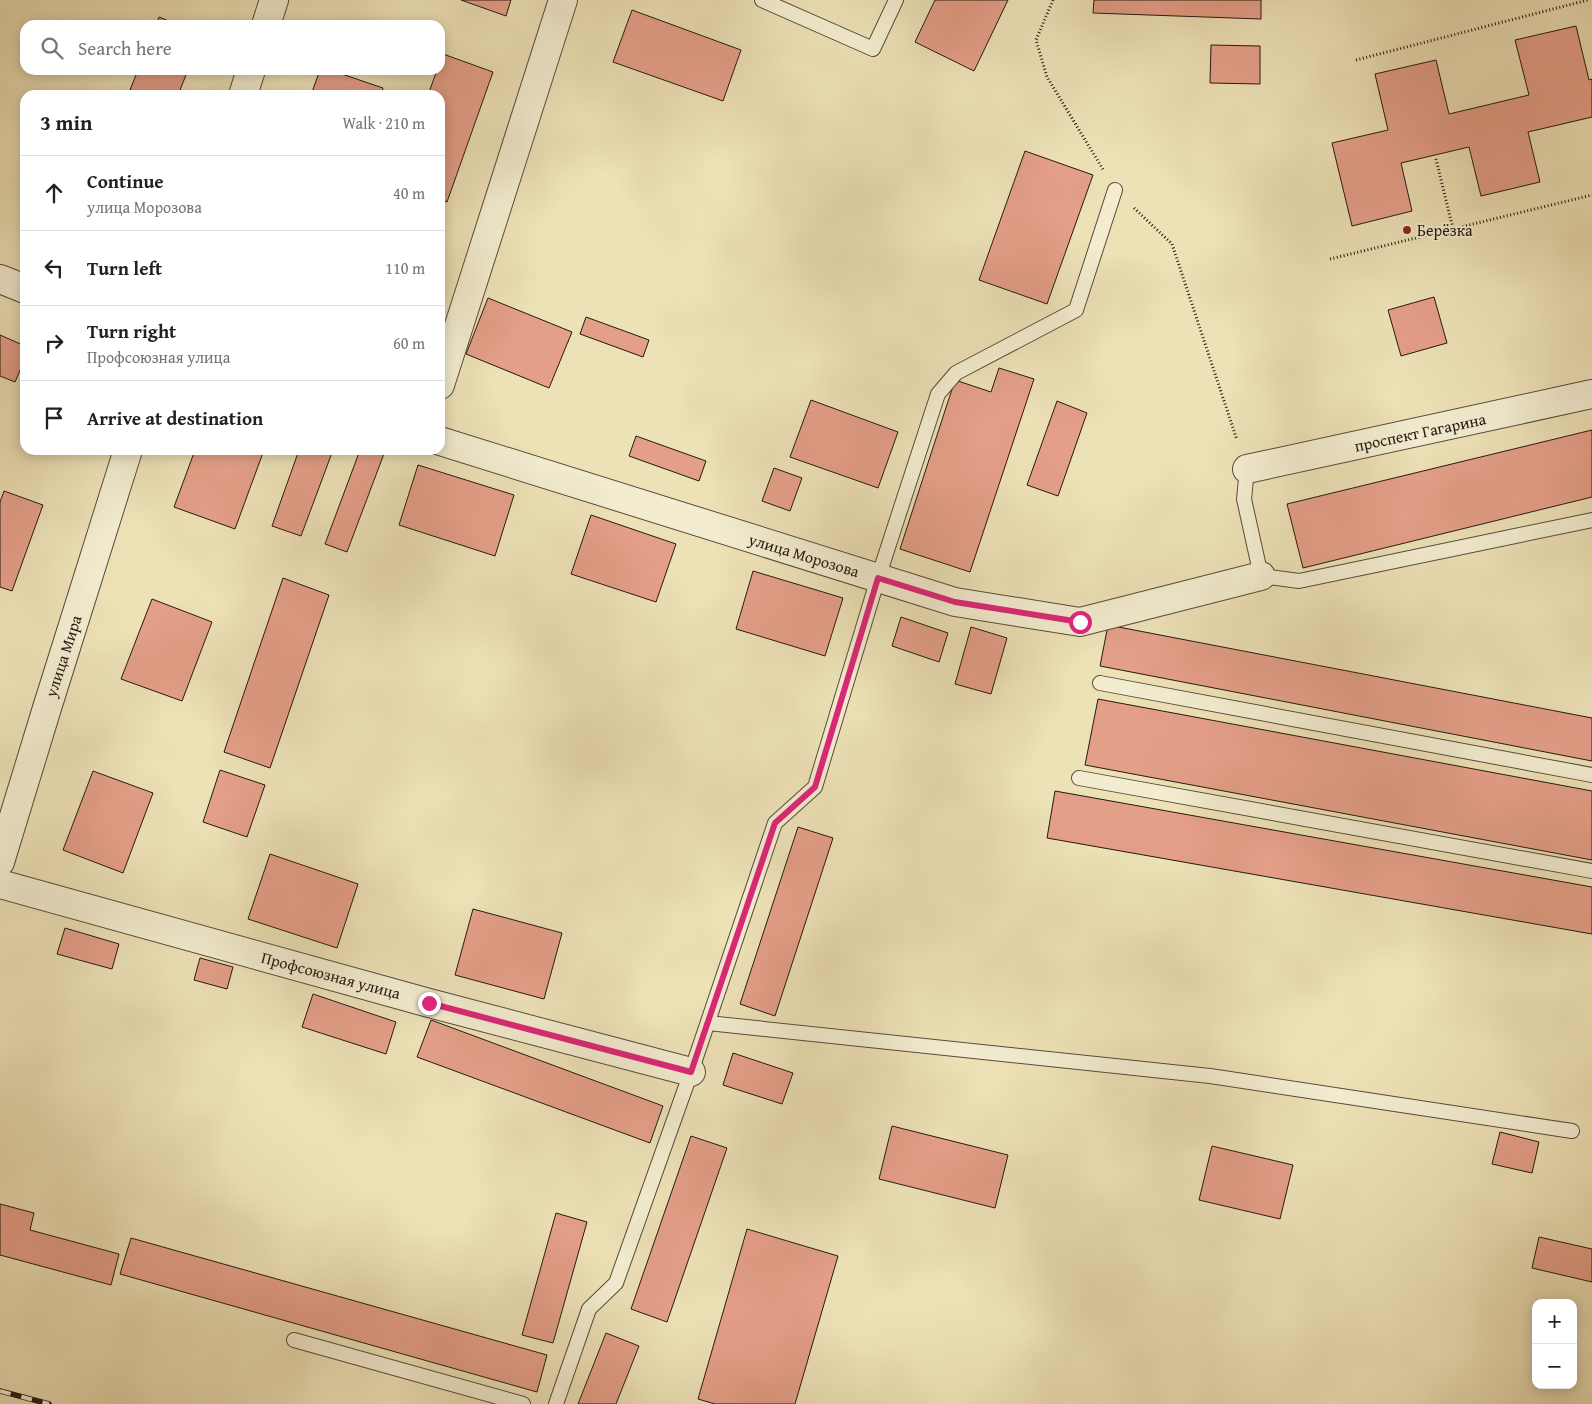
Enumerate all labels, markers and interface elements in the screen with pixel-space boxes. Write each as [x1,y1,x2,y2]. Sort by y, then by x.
search box [20,20,445,75]
icon: search [38,34,66,62]
text: Search here [78,34,172,62]
text: 3 min [40,107,92,138]
text: Walk · 210 m [342,111,425,135]
text: Continue [87,167,164,195]
icon: ahead [40,179,68,207]
text: 40 m [393,181,425,205]
text: улица Морозова [87,195,202,219]
place label: Берёзка [1417,218,1473,242]
marker: Берёзка [1401,224,1413,236]
icon: left [40,254,68,282]
text: Turn left [87,254,162,282]
text: 110 m [385,256,425,280]
text: Turn right [87,317,176,345]
icon: right [40,329,68,357]
text: 60 m [393,331,425,355]
text: Профсоюзная улица [87,345,230,369]
icon: arrive [40,404,68,432]
text: Arrive at destination [87,404,263,432]
street label: проспект Гагарина [1352,406,1488,458]
street label: улица Морозова [745,526,863,583]
street label: улица Мира [38,611,88,701]
route start [1069,611,1092,634]
street label: Профсоюзная улица [259,945,404,1005]
route end [418,992,441,1015]
map controls [1532,1299,1577,1389]
button: + [1532,1299,1577,1344]
button: − [1532,1344,1577,1389]

